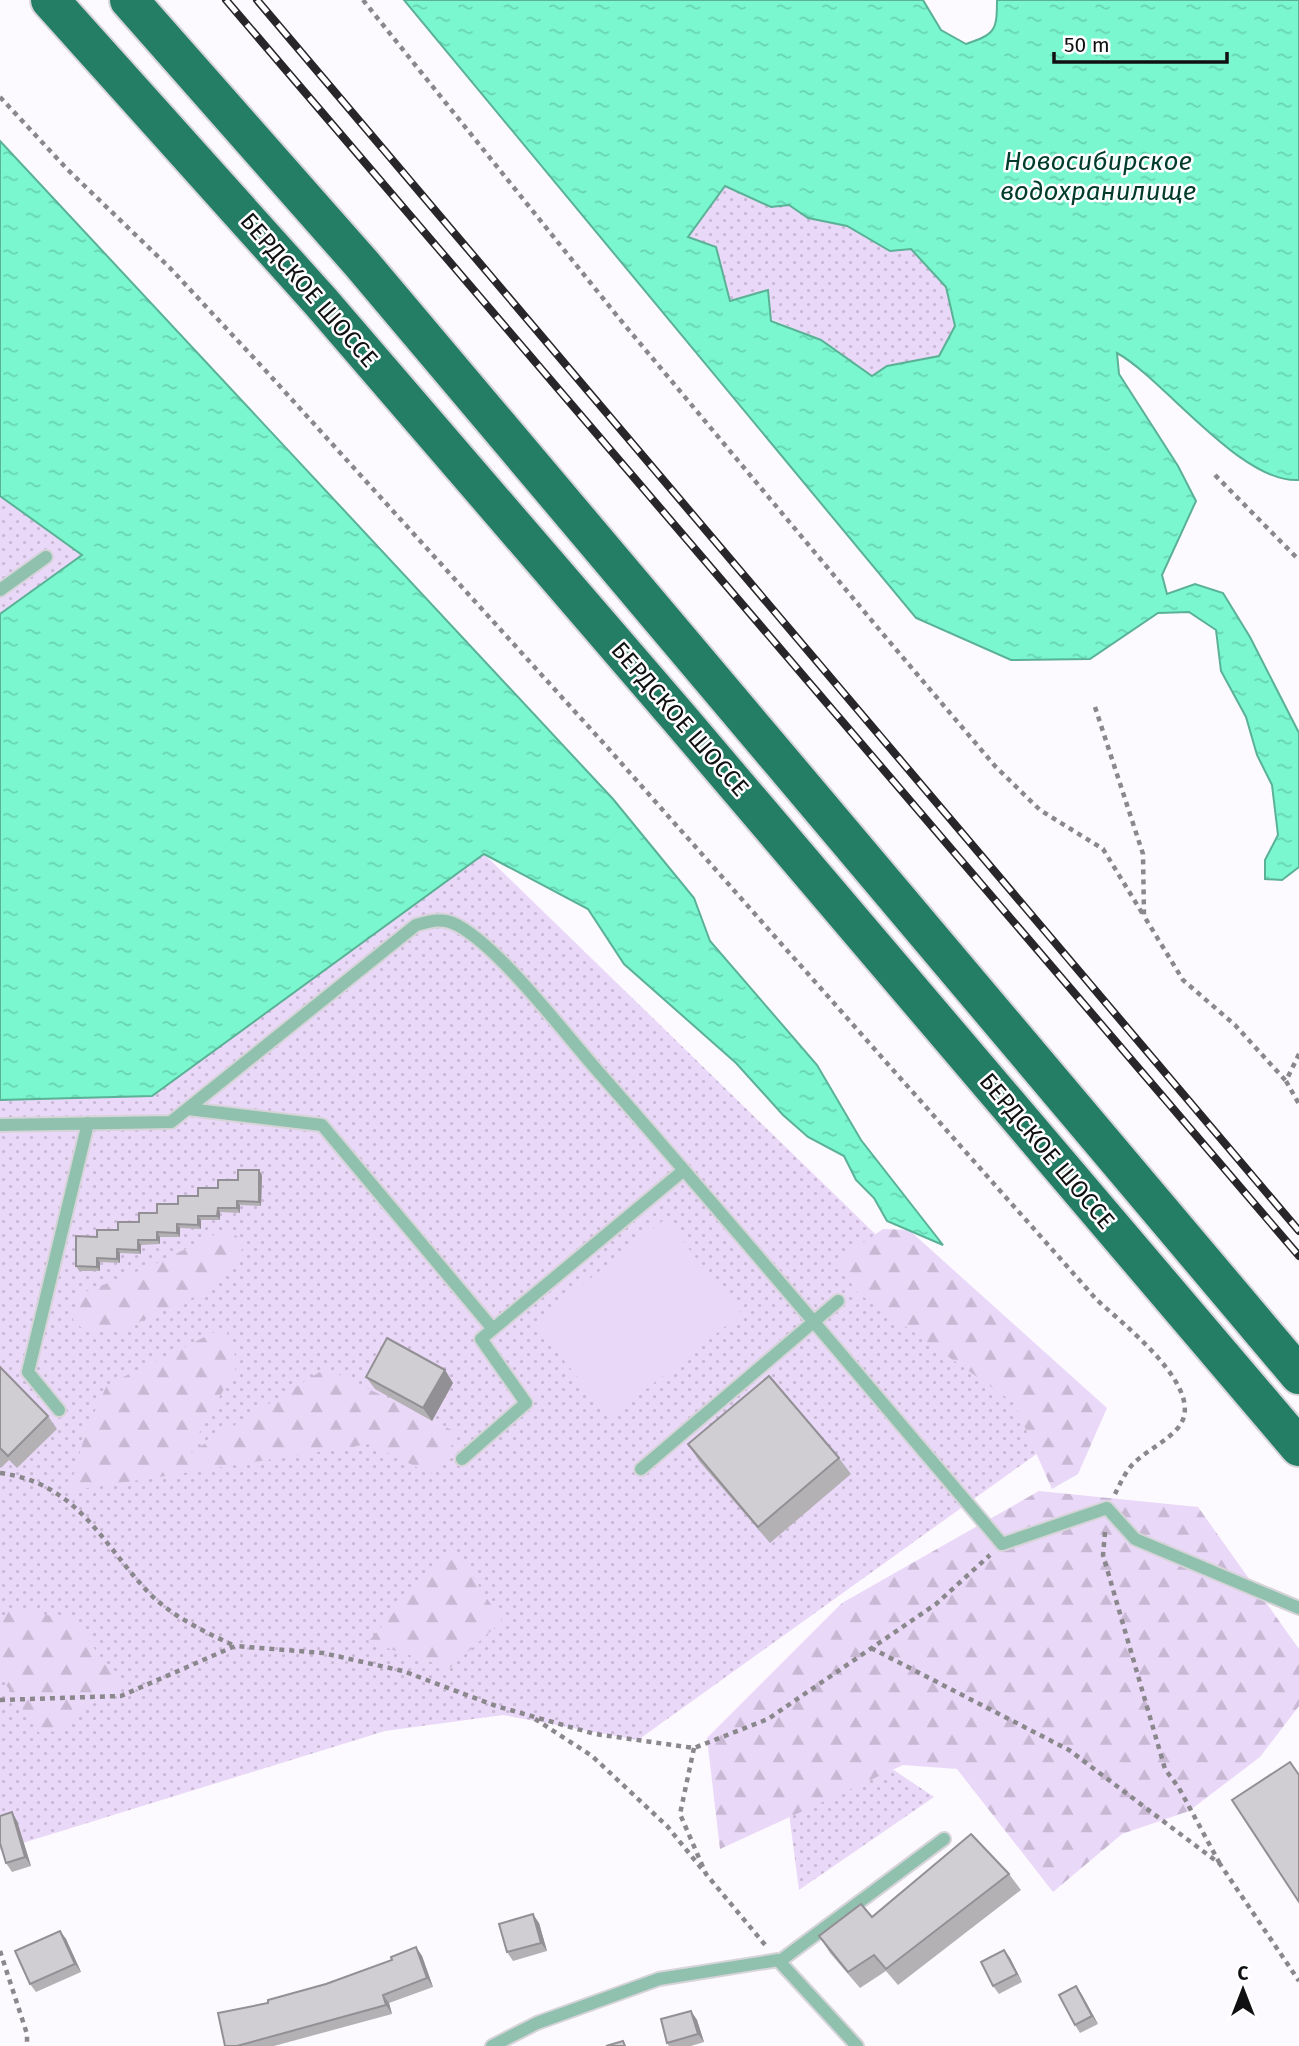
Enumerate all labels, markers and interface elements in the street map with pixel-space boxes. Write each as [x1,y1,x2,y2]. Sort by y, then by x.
scale bar [1054,21,1227,65]
text: 50 m [1064,32,1110,58]
water label: Новосибирское водохранилище [1000,146,1196,207]
street label: БЕРДСКОЕ ШОССЕ [234,207,384,373]
street label: БЕРДСКОЕ ШОССЕ [605,636,755,802]
street label: БЕРДСКОЕ ШОССЕ [974,1067,1120,1235]
north arrow [1208,1955,1278,2025]
text: С [1238,1962,1249,1985]

